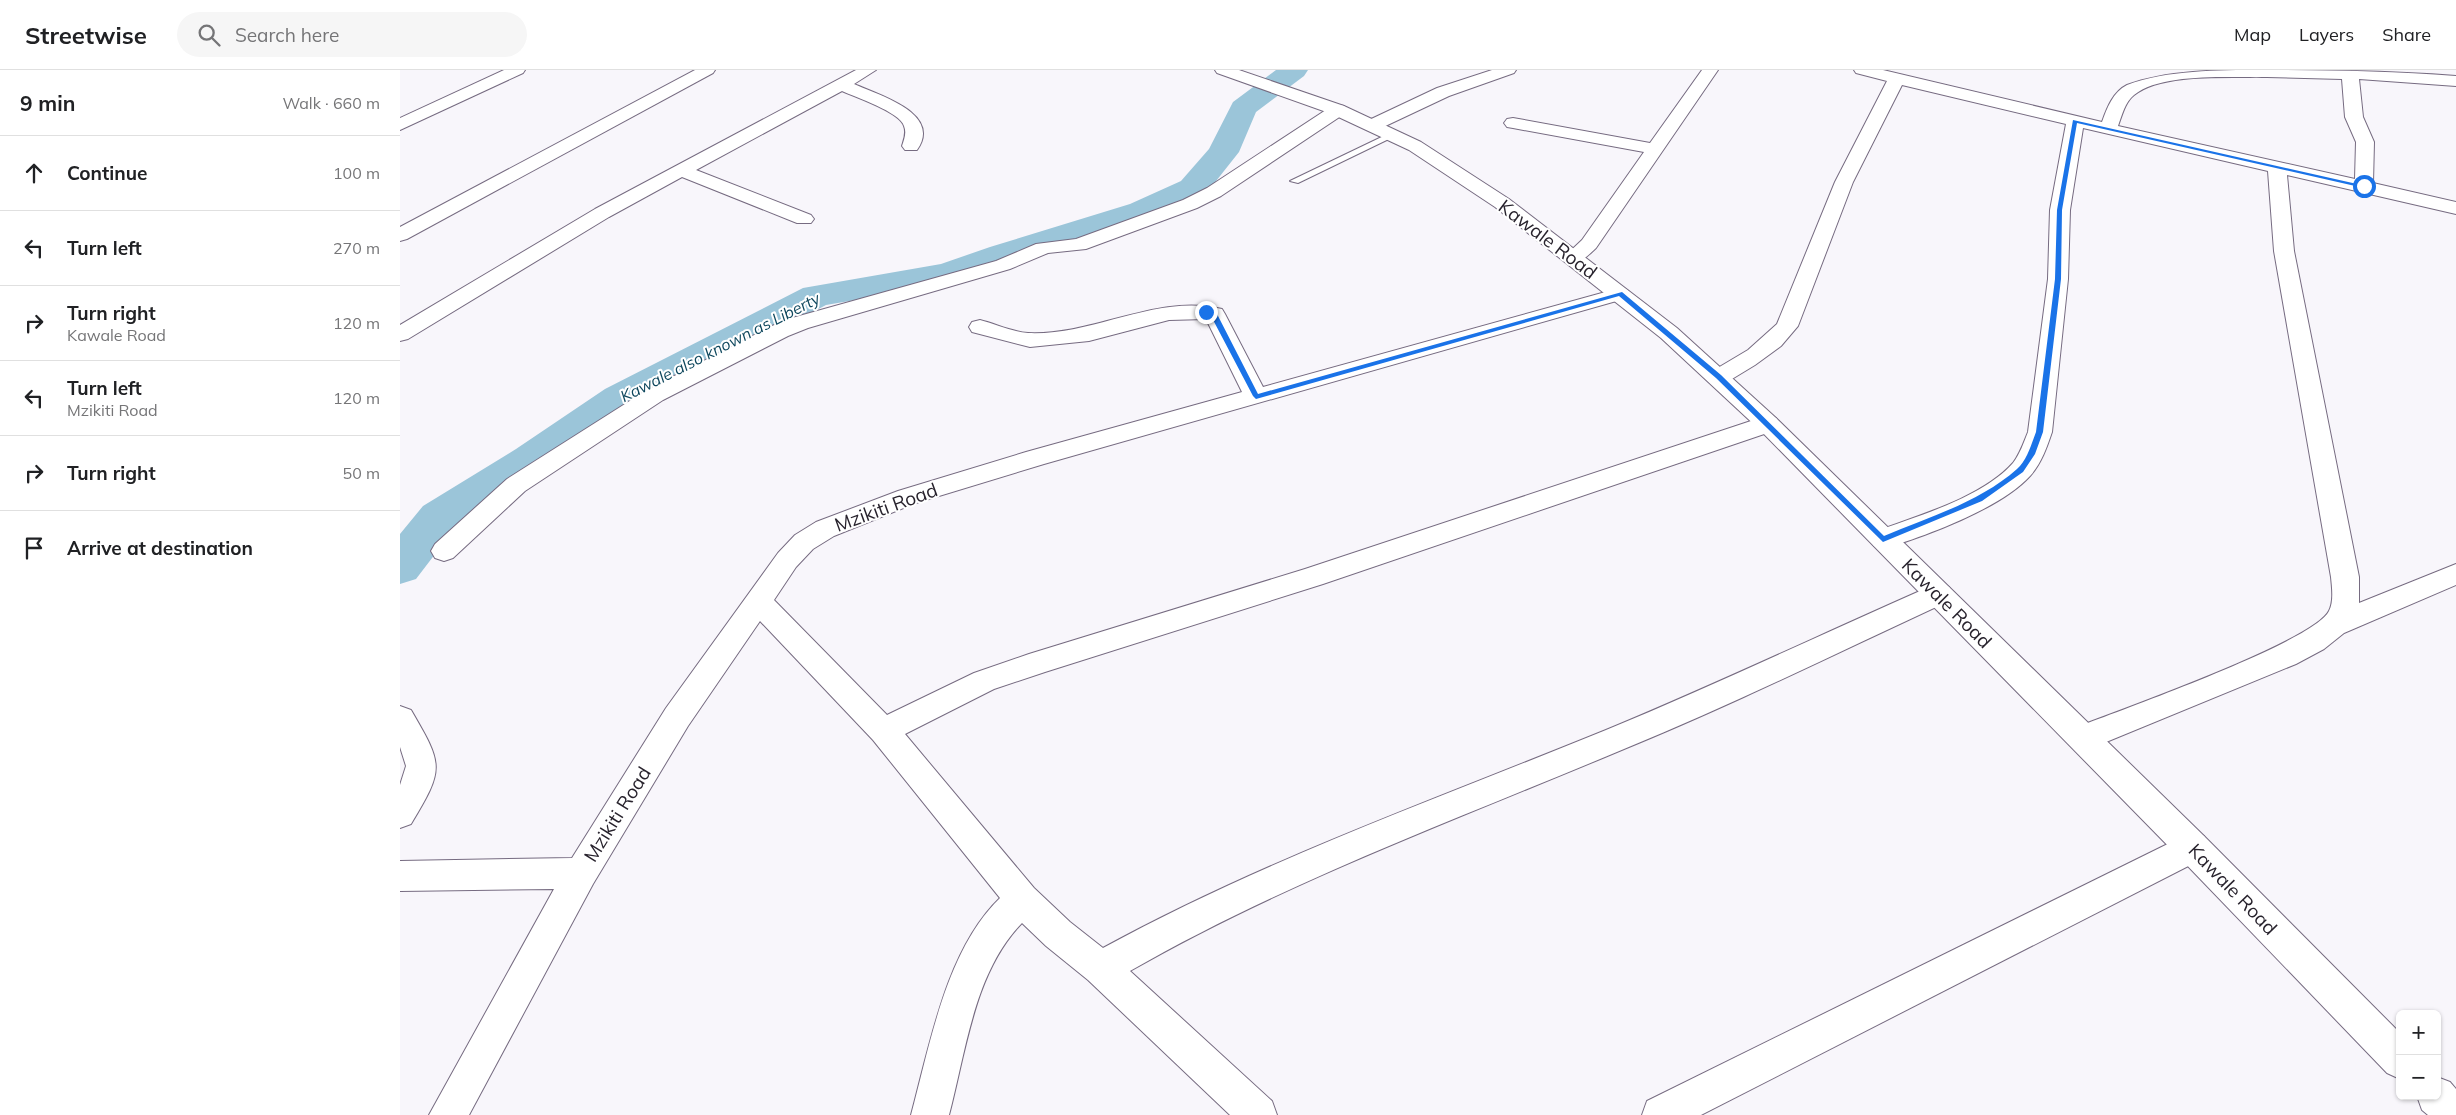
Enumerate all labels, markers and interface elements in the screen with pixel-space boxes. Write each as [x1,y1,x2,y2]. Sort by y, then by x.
search box [177,12,527,57]
text: Streetwise [25,20,147,50]
icon: search [195,21,223,49]
text: Search here [235,23,339,47]
text: Map [2234,23,2271,46]
text: Layers [2299,23,2354,46]
text: Share [2382,23,2431,46]
text: 9 min [20,90,75,116]
text: Walk · 660 m [282,93,380,113]
icon: ahead [20,159,48,187]
text: Continue [67,161,147,185]
text: 100 m [333,163,380,183]
route start [2353,175,2376,198]
street label: Kawale Road [1494,194,1602,284]
icon: left [20,234,48,262]
text: Turn left [67,236,142,260]
text: 270 m [333,238,380,258]
water label: Kawale also known as Liberty [617,288,824,406]
text: Turn right [67,301,156,325]
route end [1195,301,1218,324]
icon: right [20,309,48,337]
text: 120 m [333,313,380,333]
text: Kawale Road [67,325,166,345]
text: Turn left [67,376,142,400]
icon: left [20,384,48,412]
text: 120 m [333,388,380,408]
text: Mzikiti Road [67,400,158,420]
icon: right [20,459,48,487]
text: Turn right [67,461,156,485]
text: 50 m [343,463,380,483]
street label: Mzikiti Road [831,477,941,537]
icon: arrive [20,534,48,562]
text: Arrive at destination [67,536,253,560]
street label: Kawale Road [1897,553,1997,653]
street label: Mzikiti Road [578,762,656,866]
street label: Kawale Road [2184,838,2282,940]
map controls [2396,1010,2441,1100]
button: + [2396,1010,2441,1055]
button: − [2396,1055,2441,1100]

